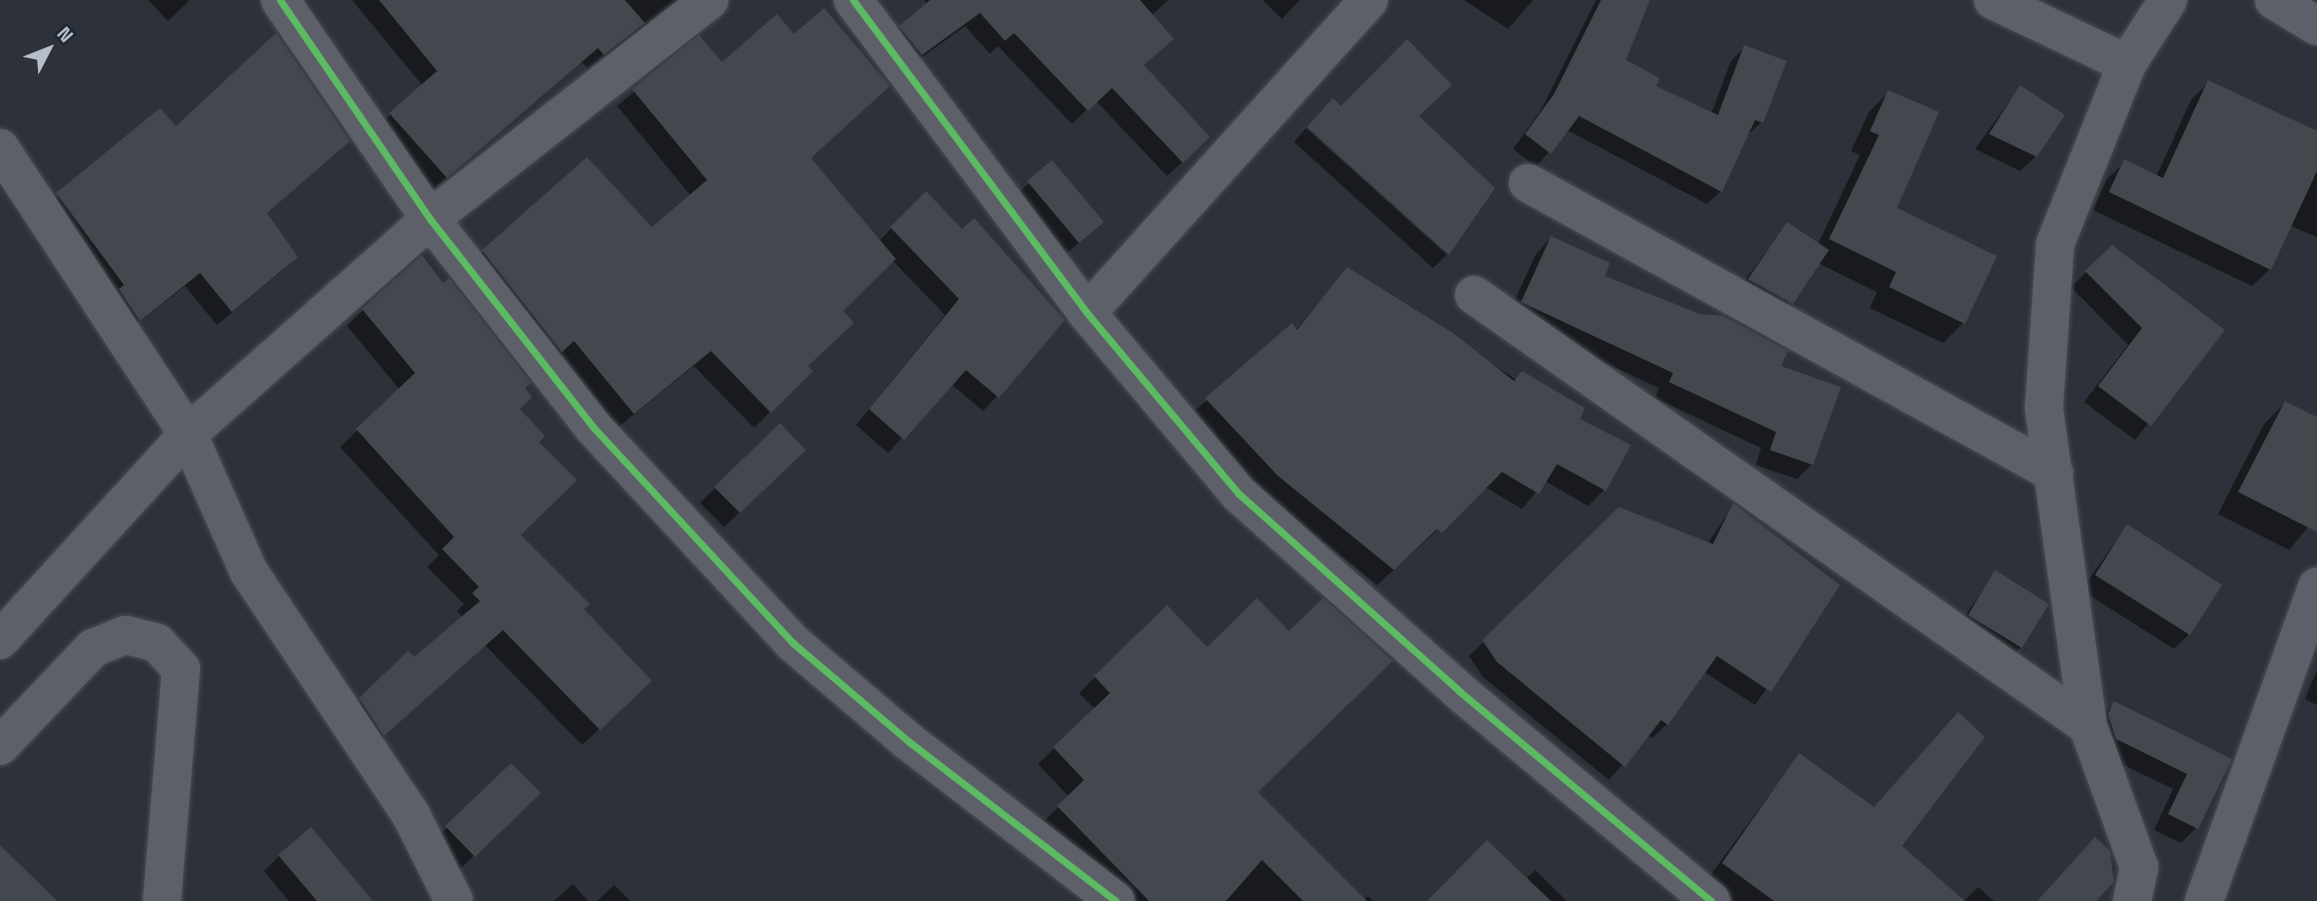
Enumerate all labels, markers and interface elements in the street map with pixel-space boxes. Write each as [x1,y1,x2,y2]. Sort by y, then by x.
north arrow [14,14,84,84]
text: N [51,22,79,48]

